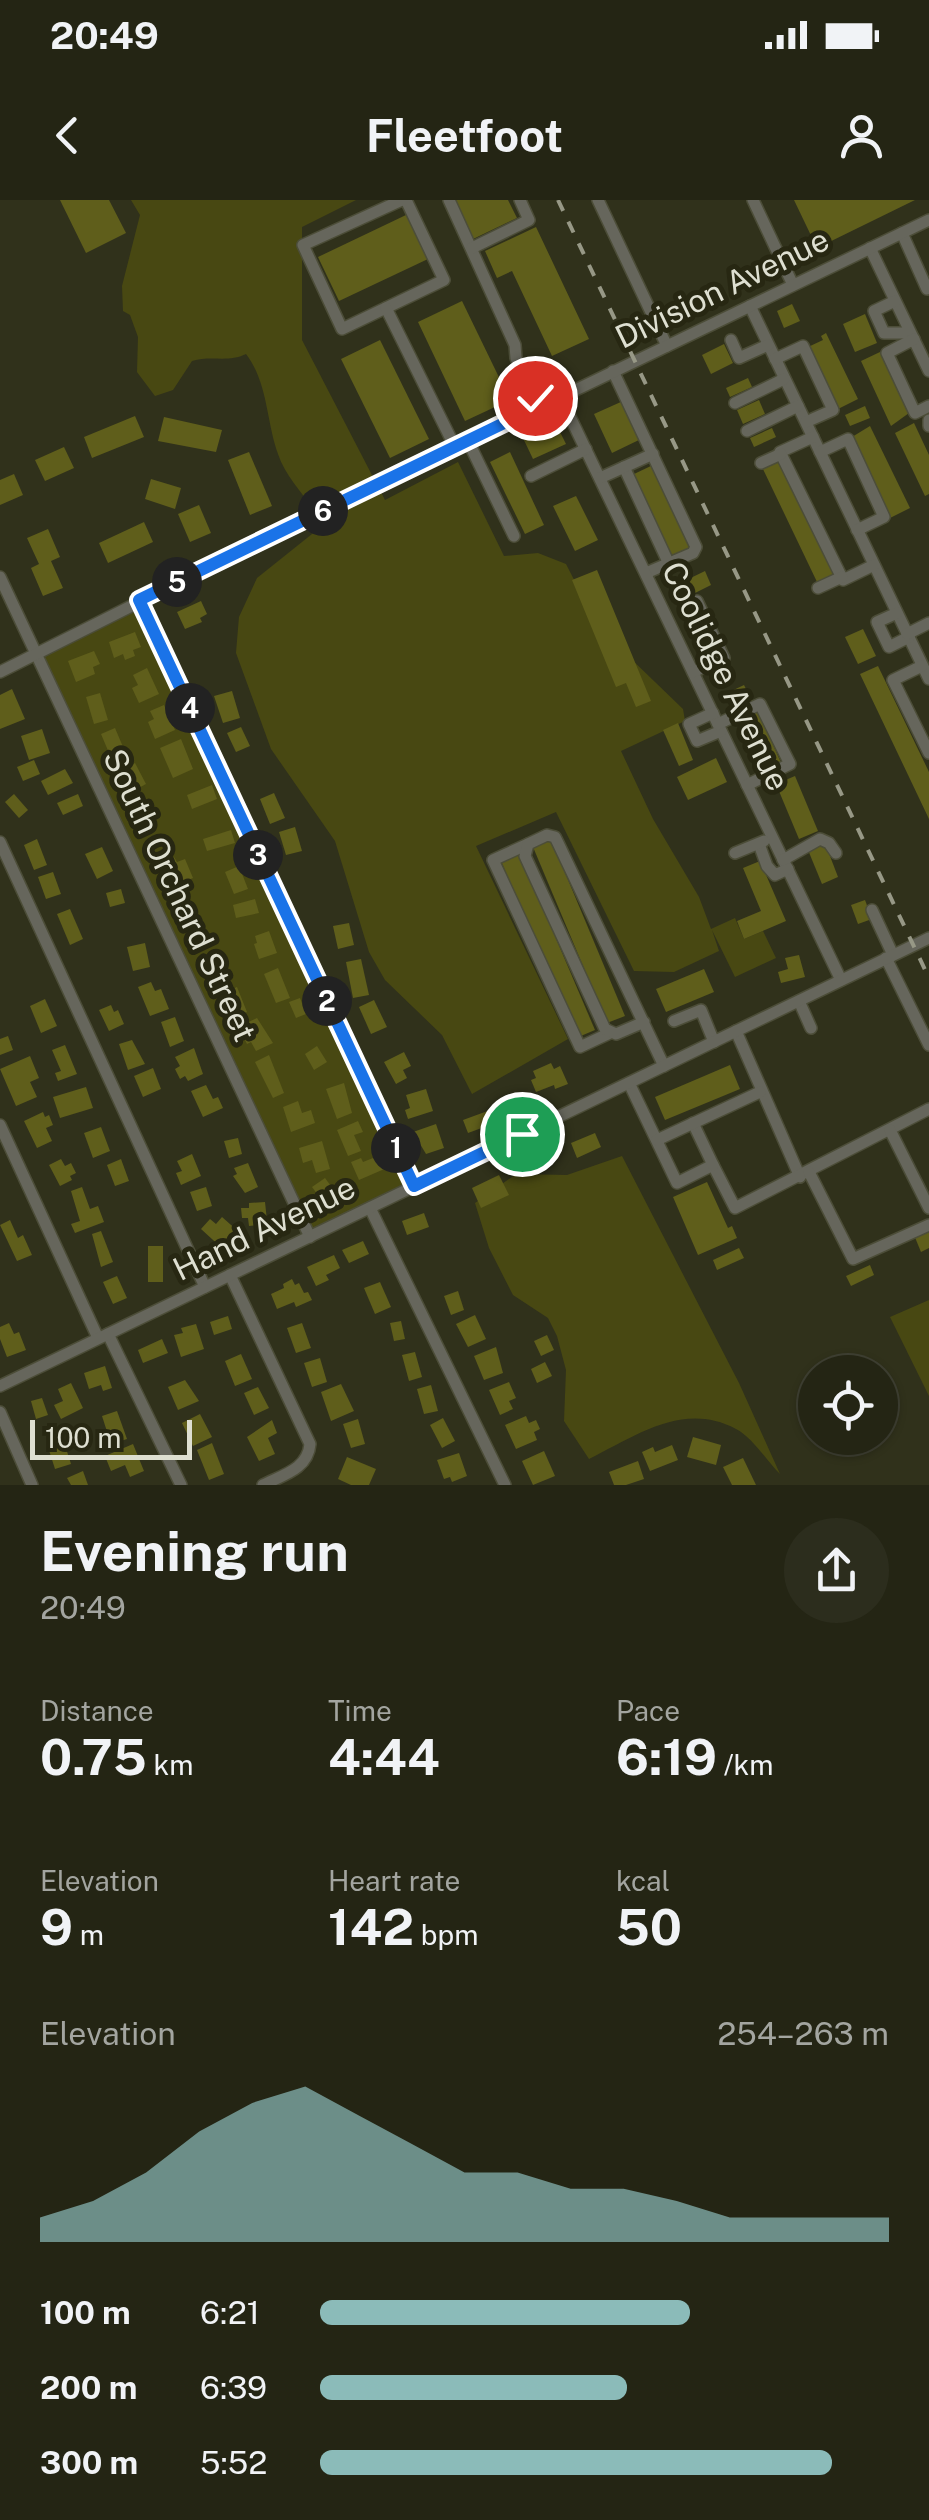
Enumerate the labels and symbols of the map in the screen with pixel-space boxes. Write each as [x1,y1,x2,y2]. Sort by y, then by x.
street label: Division Avenue [609,220,835,356]
pin [493,356,578,441]
pin: 6 [298,486,348,536]
street label: Coolidge Avenue [655,556,797,796]
pin: 5 [152,557,202,607]
pin: 4 [165,683,215,733]
street label: South Orchard Street [96,743,264,1047]
pin: 3 [233,830,283,880]
pin: 2 [302,976,352,1026]
pin [480,1092,565,1177]
pin: 1 [371,1123,421,1173]
street label: Hand Avenue [167,1168,361,1288]
scale bar [30,1415,192,1460]

